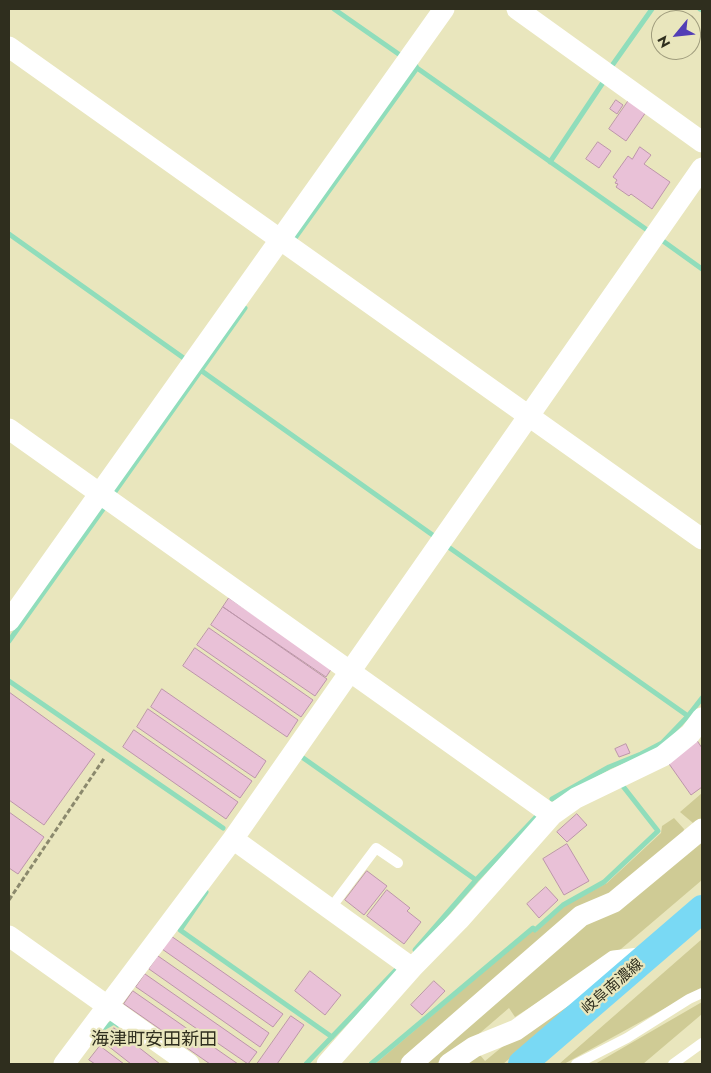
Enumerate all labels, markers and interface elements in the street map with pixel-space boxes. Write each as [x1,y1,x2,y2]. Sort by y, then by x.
north arrow [651,10,701,60]
text: N [652,32,675,51]
street label: 岐阜南濃線 [579,956,647,1018]
district label: 海津町安田新田 [91,1030,217,1052]

